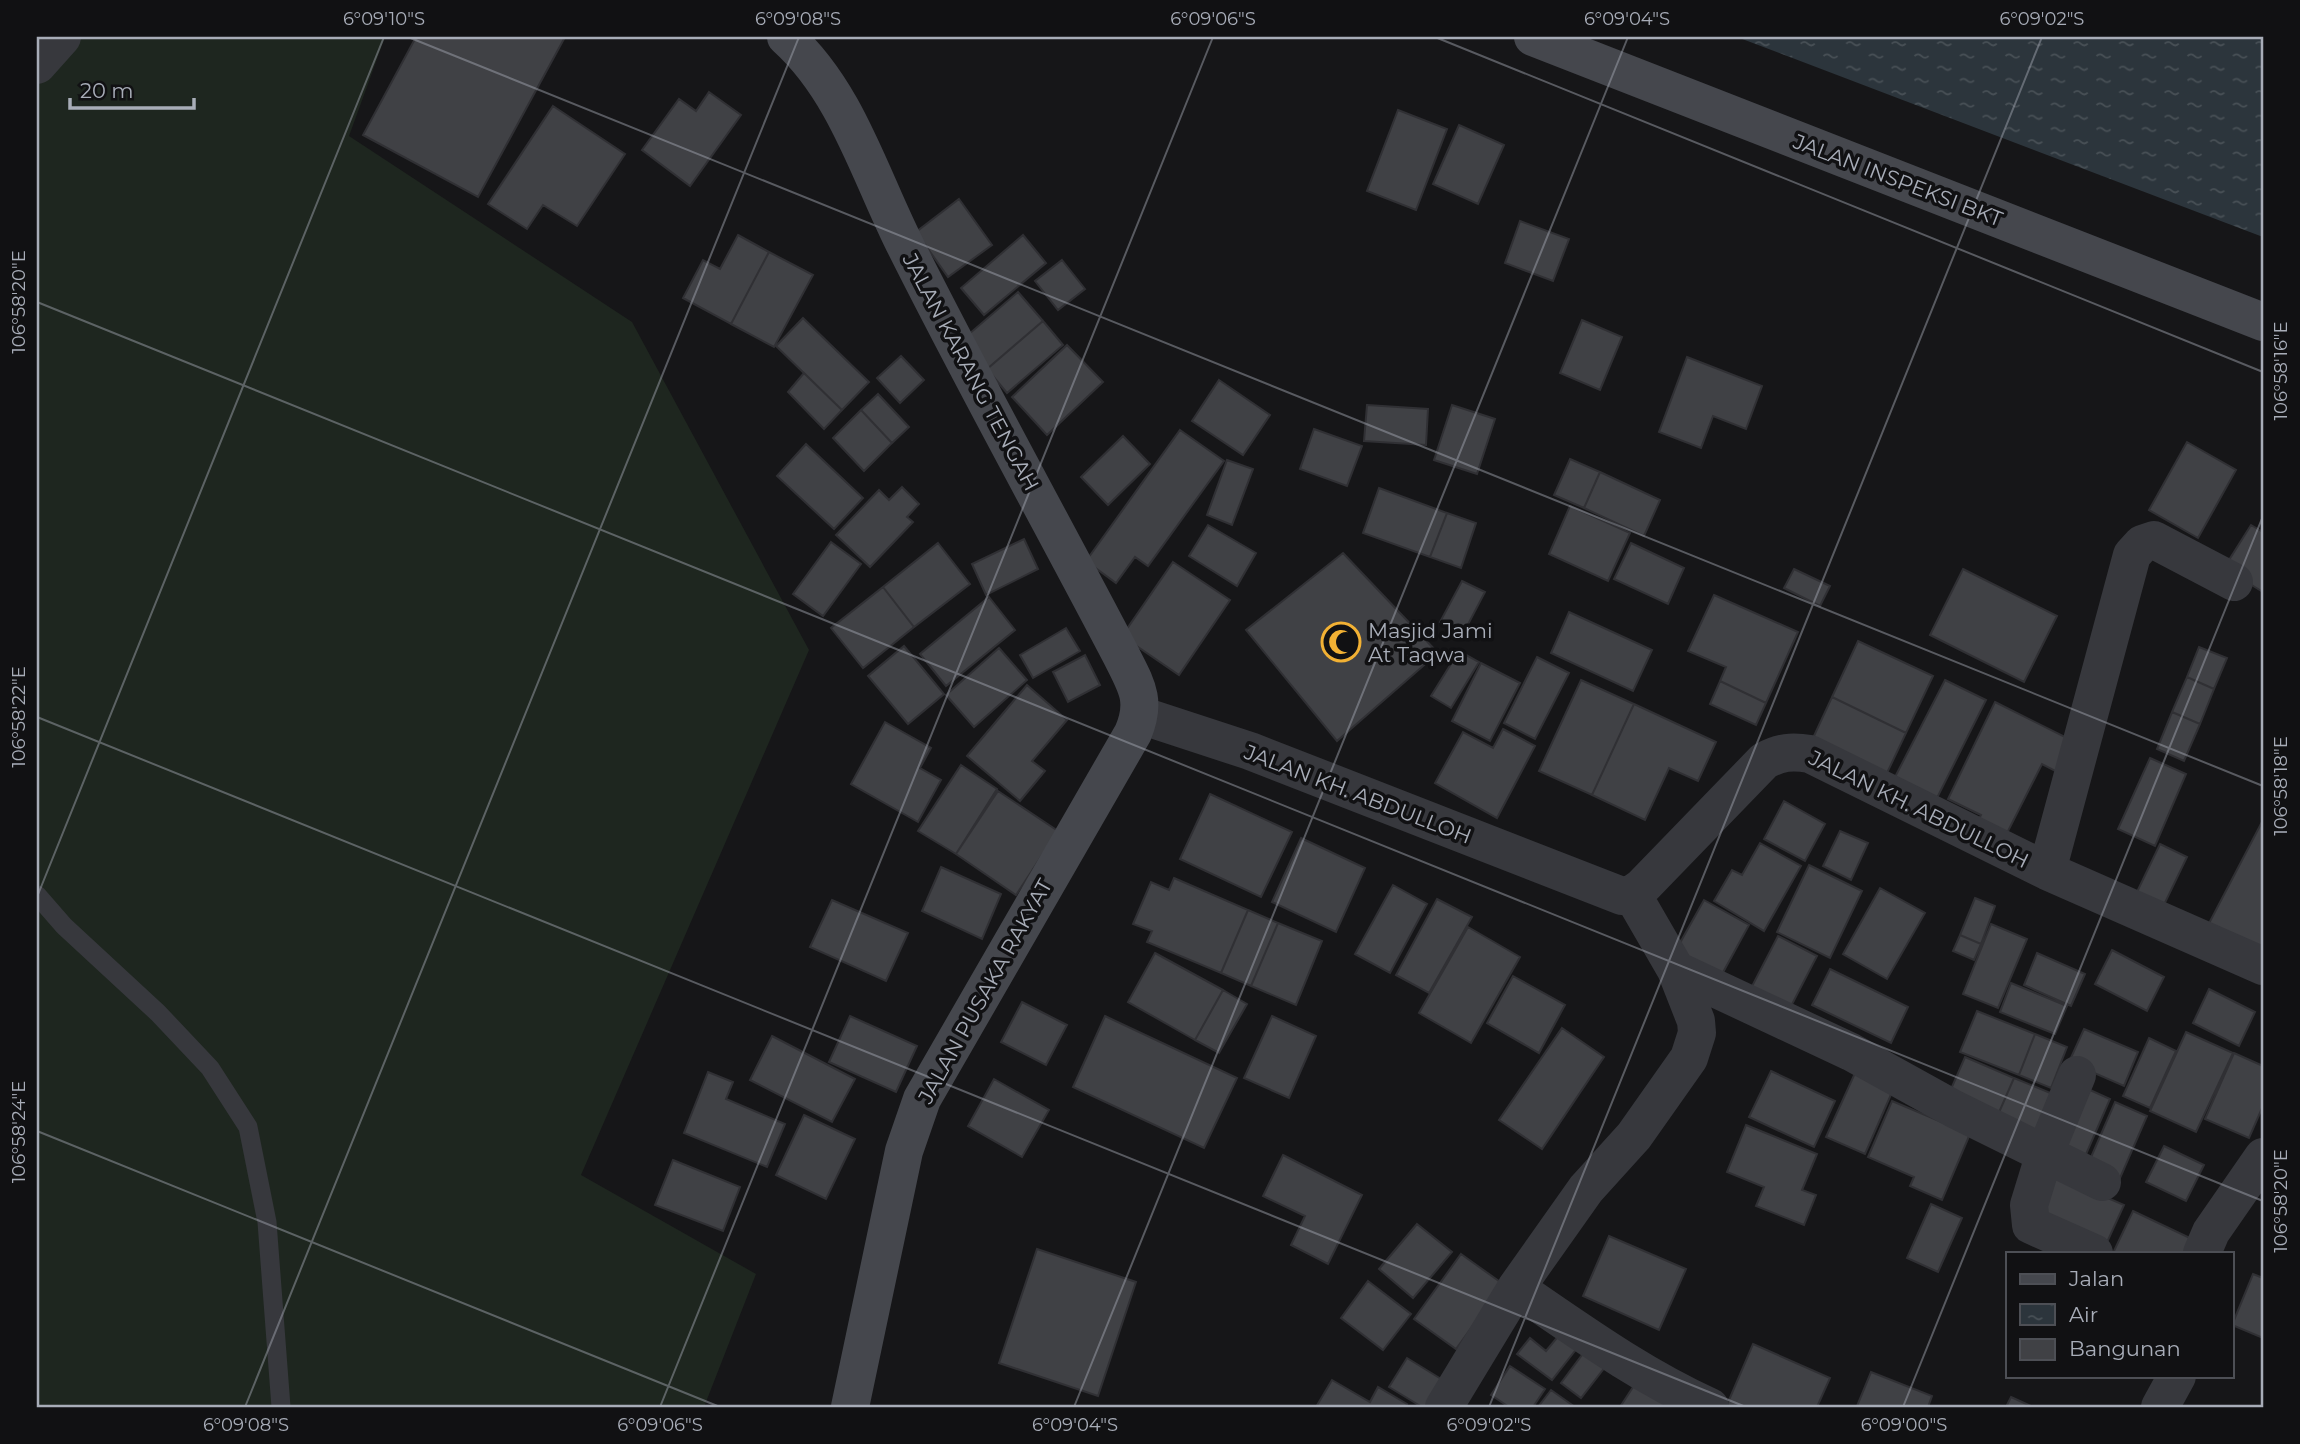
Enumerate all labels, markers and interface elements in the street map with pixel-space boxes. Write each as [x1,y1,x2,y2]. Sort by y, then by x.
text: 6°09'10"S [343,8,425,30]
text: 6°09'08"S [755,8,841,30]
text: 6°09'06"S [1170,8,1256,30]
text: 6°09'04"S [1584,8,1670,30]
text: 6°09'02"S [2000,8,2084,30]
scale bar [70,66,194,110]
text: 20 m [80,78,134,103]
street label: JALAN INSPEKSI BKT [1789,128,2006,231]
street label: JALAN KARANG TENGAH [897,248,1044,495]
text: 106°58'20"E [8,250,30,354]
text: 106°58'16"E [2270,322,2292,420]
place label: Masjid Jami At Taqwa [1368,618,1493,667]
mosque icon: Masjid Jami At Taqwa [1320,621,1362,663]
text: 106°58'22"E [8,666,30,768]
text: 106°58'18"E [2270,736,2292,836]
street label: JALAN KH. ABDULLOH [1240,739,1475,849]
street label: JALAN KH. ABDULLOH [1804,744,2033,873]
street label: JALAN PUSAKA RAKYAT [912,874,1057,1108]
text: 106°58'24"E [8,1081,30,1183]
text: 106°58'20"E [2270,1149,2292,1253]
legend [2006,1252,2234,1378]
text: Jalan [2068,1266,2124,1291]
text: Air [2069,1302,2098,1327]
text: Bangunan [2069,1336,2181,1361]
text: 6°09'08"S [203,1414,289,1436]
text: 6°09'06"S [617,1414,703,1436]
text: 6°09'04"S [1032,1414,1118,1436]
text: 6°09'02"S [1447,1414,1531,1436]
text: 6°09'00"S [1861,1414,1947,1436]

